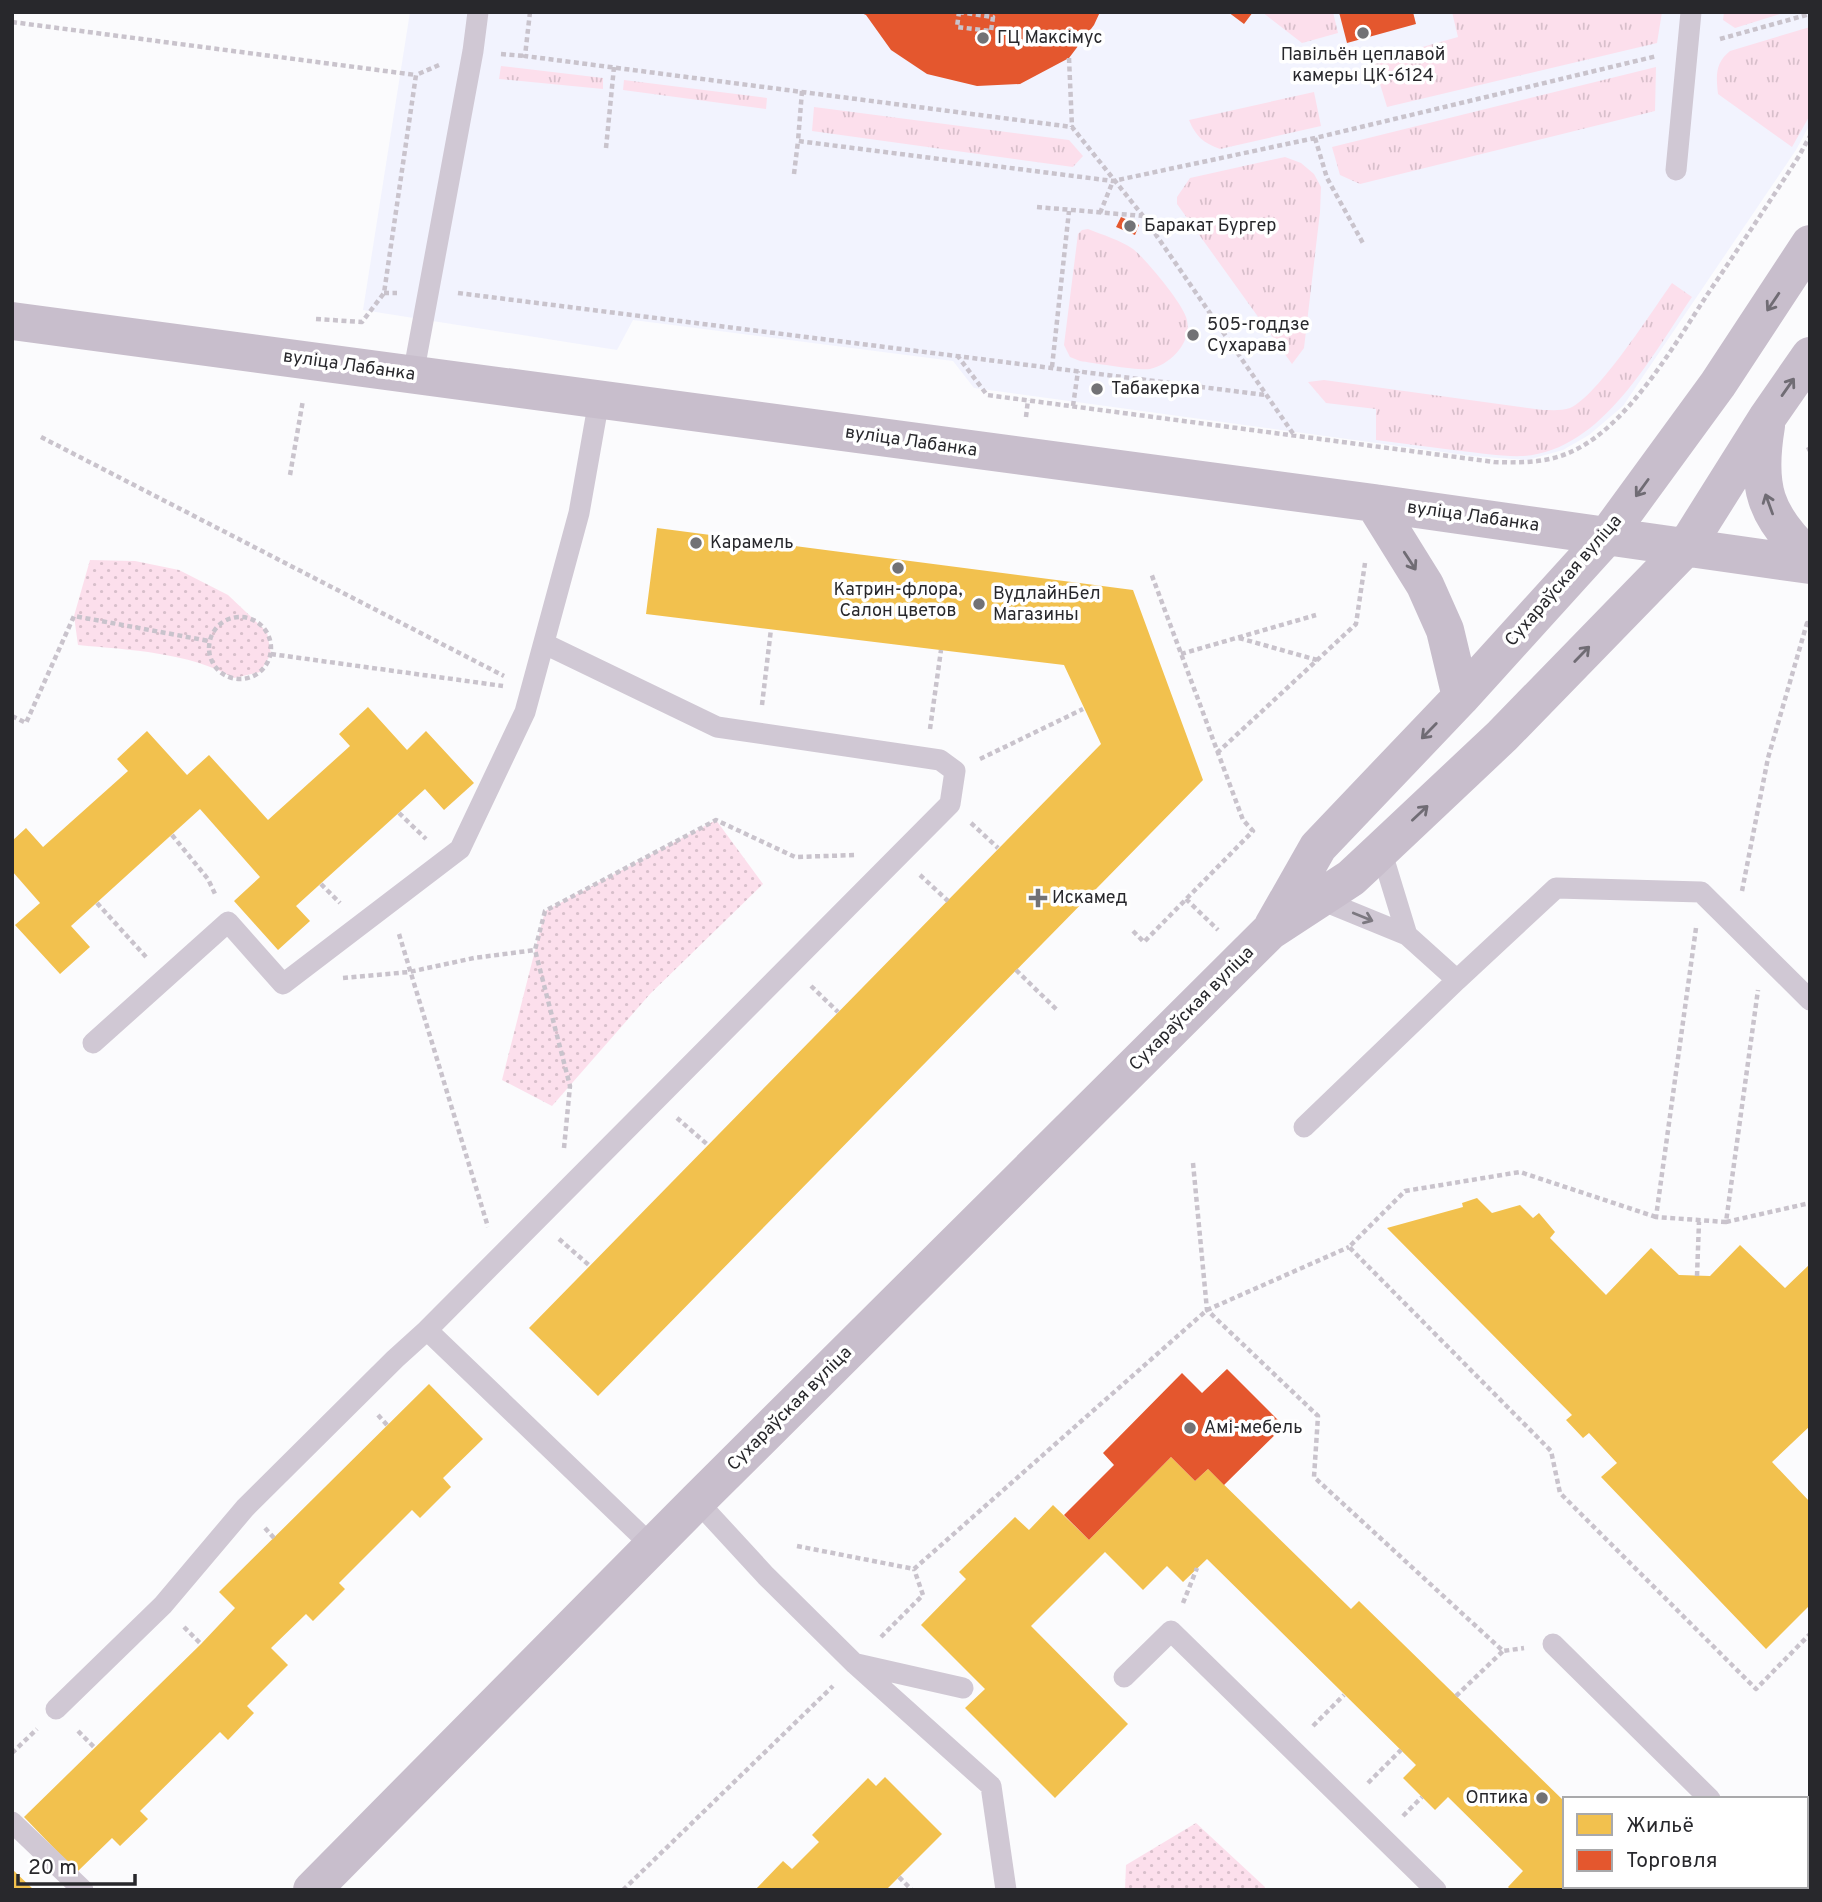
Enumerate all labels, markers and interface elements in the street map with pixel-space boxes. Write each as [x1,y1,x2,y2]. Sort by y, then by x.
marker: Павільён цеплавой камеры ЦК-6124 [1355,25,1371,41]
place label: ГЦ Максімус [997,27,1103,50]
marker: ГЦ Максімус [975,30,991,46]
place label: Павільён цеплавой камеры ЦК-6124 [1281,44,1445,88]
place label: Баракат Бургер [1144,215,1276,238]
marker: Баракат Бургер [1122,218,1138,234]
one-way arrow [1766,291,1780,311]
place label: 505-годдзе Сухарава [1207,314,1309,358]
marker: 505-годдзе Сухарава [1185,327,1201,343]
street label: вуліца Лабанка [281,345,417,387]
place label: Табакерка [1111,378,1200,401]
one-way arrow [1781,378,1795,397]
marker: Табакерка [1089,381,1105,397]
street label: вуліца Лабанка [843,421,979,463]
one-way arrow [1635,478,1650,497]
one-way arrow [1762,494,1774,516]
street label: вуліца Лабанка [1405,496,1541,538]
street label: Сухараўская вуліца [1500,510,1628,652]
place label: Карамель [710,532,794,555]
marker: Карамель [688,535,704,551]
one-way arrow [1404,551,1418,571]
marker: Катрин-флора, Салон цветов [890,560,906,576]
place label: Катрин-флора, Салон цветов [834,579,962,623]
place label: ВудлайнБел Магазины [993,583,1101,627]
marker: ВудлайнБел Магазины [971,596,987,612]
one-way arrow [1573,646,1590,663]
one-way arrow [1420,722,1437,739]
one-way arrow [1411,805,1428,822]
place label: Искамед [1052,887,1128,910]
marker: Искамед [1030,890,1046,906]
one-way arrow [1352,911,1373,924]
street label: Сухараўская вуліца [1125,942,1259,1076]
street label: Сухараўская вуліца [723,1342,857,1476]
place label: Амі-мебель [1204,1417,1303,1440]
marker: Амі-мебель [1182,1420,1198,1436]
place label: Оптика [1466,1787,1528,1810]
marker: Оптика [1534,1790,1550,1806]
legend [1563,1797,1808,1888]
text: Жильё [1626,1813,1694,1840]
scale bar [18,1842,135,1886]
text: Торговля [1626,1848,1717,1875]
text: 20 m [28,1855,77,1882]

